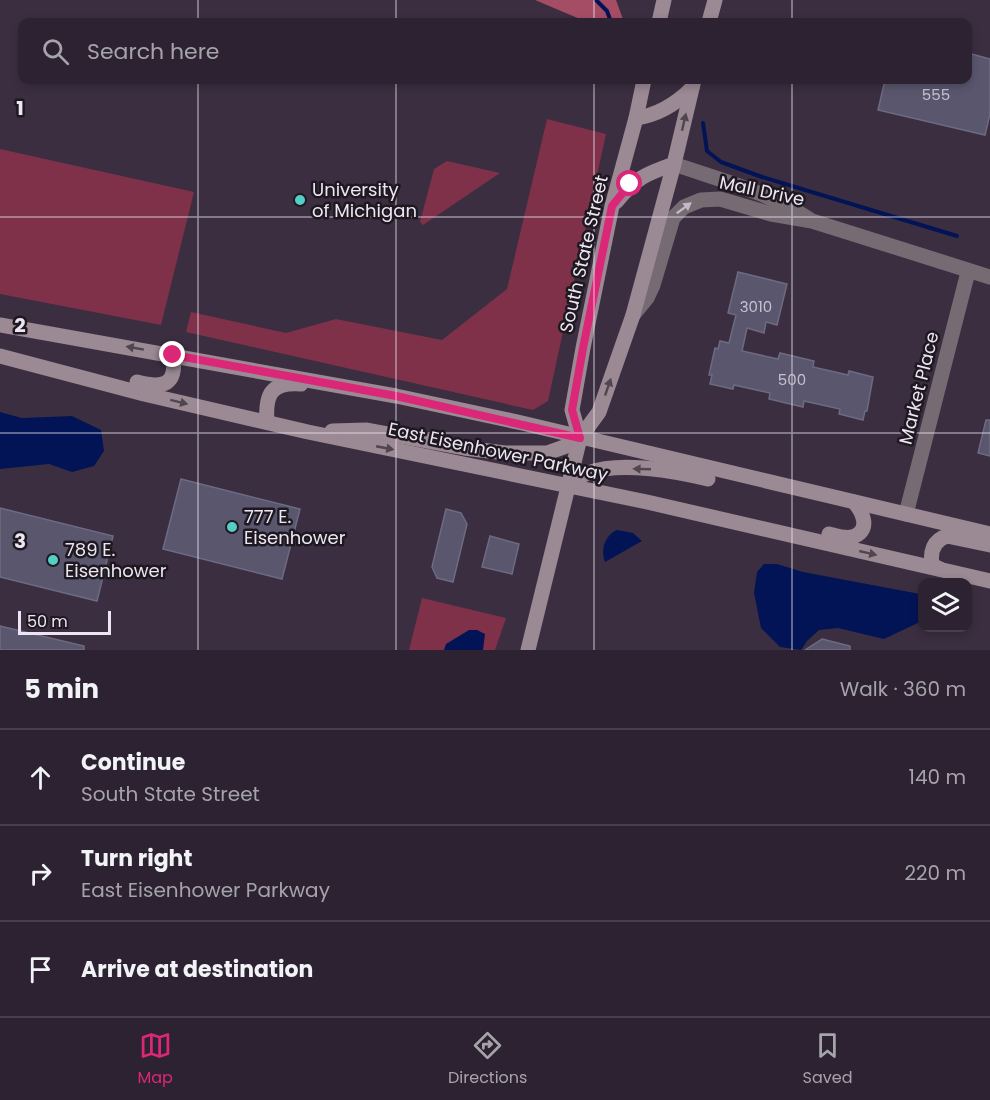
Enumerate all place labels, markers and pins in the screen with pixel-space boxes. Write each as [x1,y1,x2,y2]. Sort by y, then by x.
place label: University of Michigan [312,177,417,223]
marker: University of Michigan [293,193,307,207]
place label: 777 E. Eisenhower [244,504,346,550]
marker: 777 E. Eisenhower [225,520,239,534]
place label: 789 E. Eisenhower [65,537,167,583]
marker: 789 E. Eisenhower [46,553,60,567]

